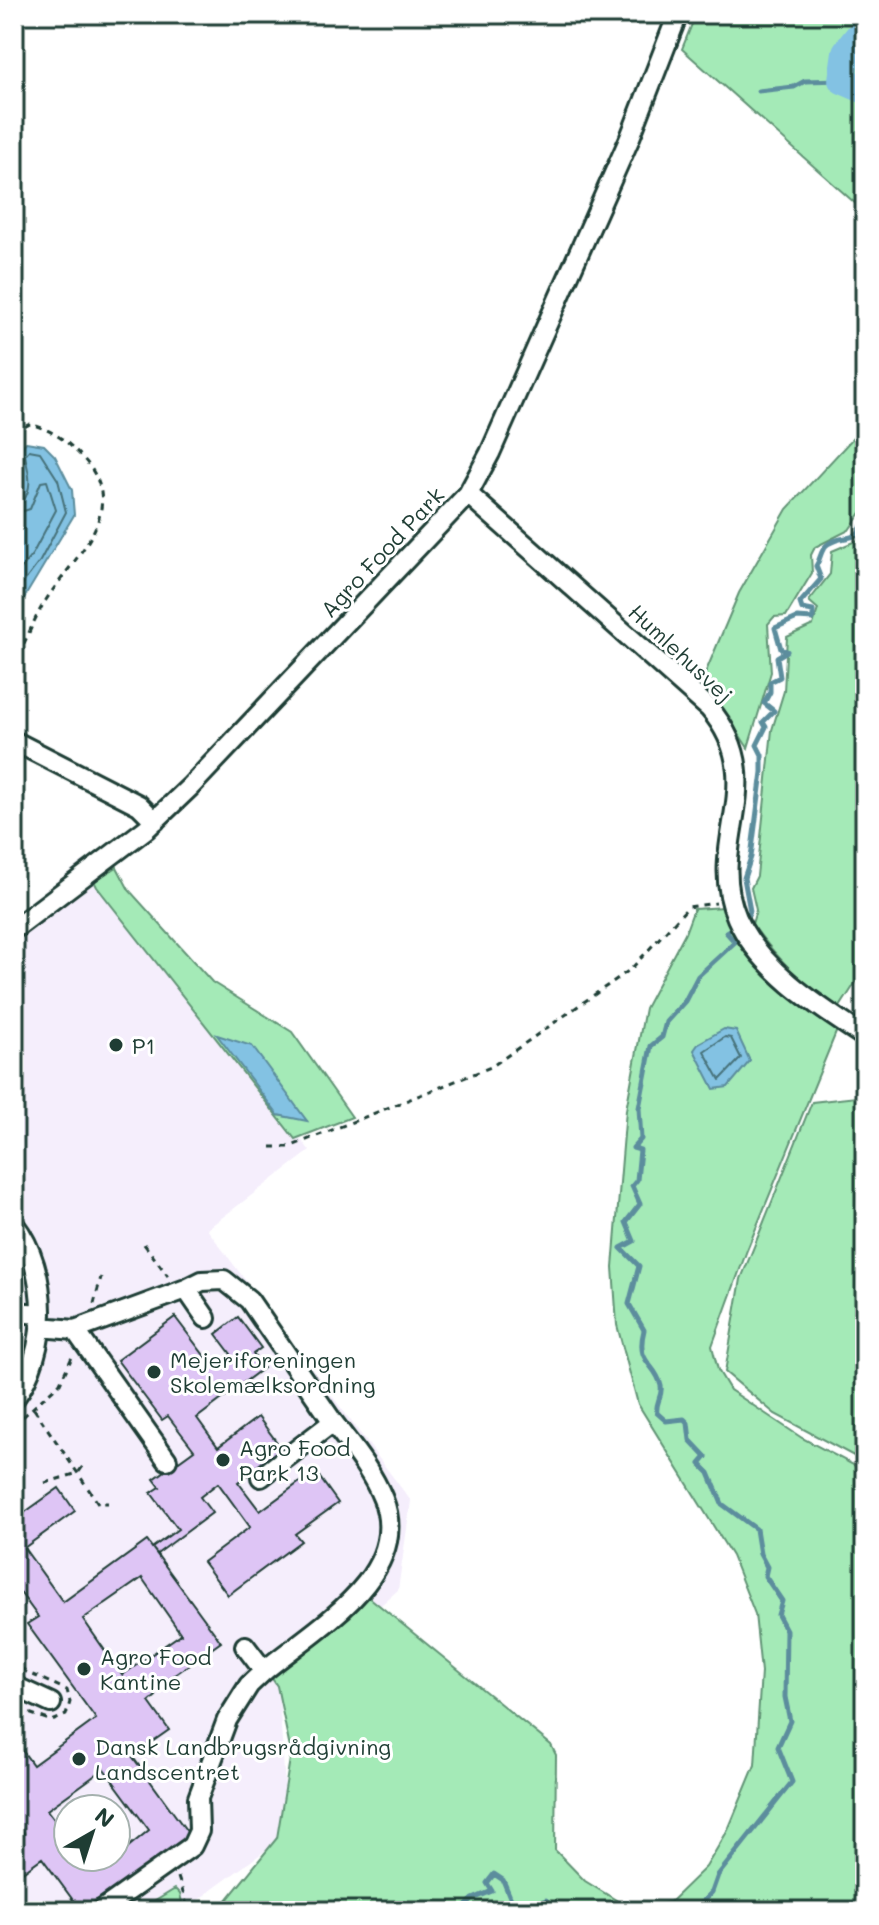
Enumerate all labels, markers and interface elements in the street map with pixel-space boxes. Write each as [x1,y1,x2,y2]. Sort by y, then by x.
street label: Agro Food Park [314,481,450,623]
street label: Humlehusvej [623,597,739,709]
place label: P1 [132,1031,155,1060]
marker: P1 [107,1036,125,1054]
place label: Mejeriforeningen Skolemælksordning [170,1345,375,1399]
marker: Mejeriforeningen Skolemælksordning [145,1363,163,1381]
place label: Agro Food Park 13 [239,1433,351,1487]
marker: Agro Food Park 13 [214,1451,232,1469]
place label: Agro Food Kantine [100,1642,212,1696]
marker: Agro Food Kantine [75,1660,93,1678]
place label: Dansk Landbrugsrådgivning Landscentret [95,1732,391,1786]
marker: Dansk Landbrugsrådgivning Landscentret [70,1750,88,1768]
north arrow [52,1793,132,1873]
text: N [89,1801,121,1834]

